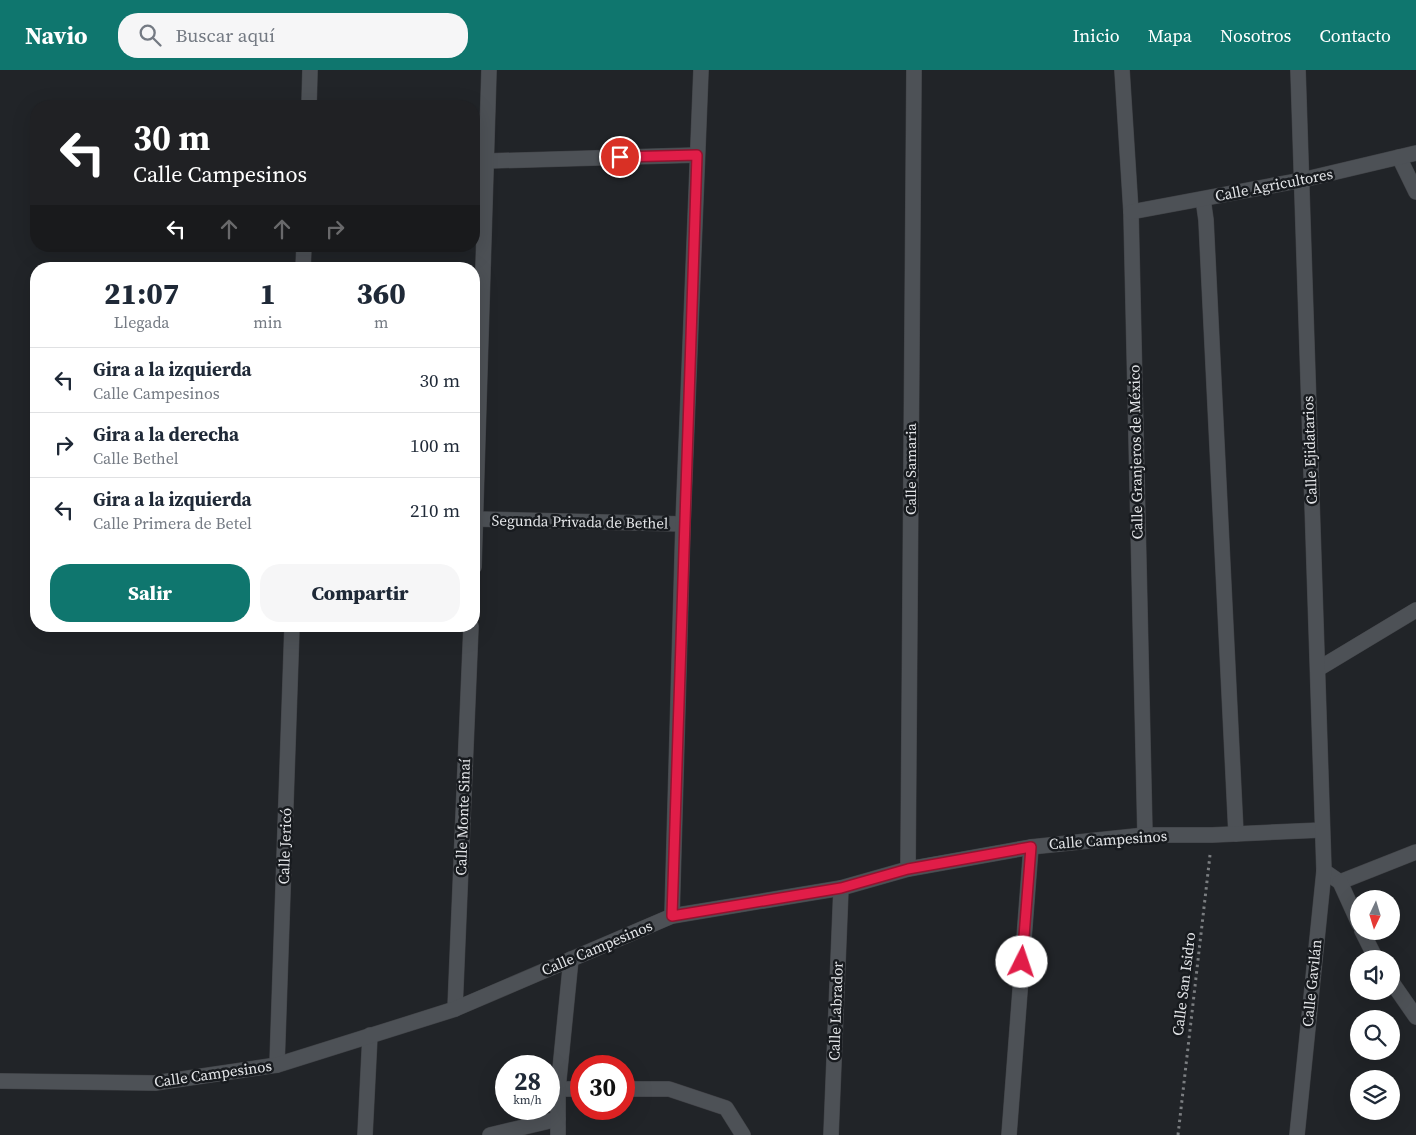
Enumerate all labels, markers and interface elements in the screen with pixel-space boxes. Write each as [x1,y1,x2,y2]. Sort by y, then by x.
search box [118,13,468,58]
text: Navio [25,19,88,52]
icon: search [136,21,164,49]
text: Buscar aquí [176,22,275,48]
text: Inicio [1073,23,1120,48]
text: Mapa [1148,23,1192,48]
text: Nosotros [1220,23,1291,48]
text: Contacto [1319,23,1391,48]
text: 30 m [133,114,210,162]
icon: left [50,120,115,185]
pin [599,136,641,178]
icon: arrive [606,143,634,171]
text: Calle Campesinos [133,159,307,189]
street label: Calle Agricultores [1213,163,1335,206]
icon: left [162,215,190,243]
icon: ahead [215,215,243,243]
icon: ahead [268,215,296,243]
icon: right [321,215,349,243]
text: 21:07 [104,273,179,314]
text: 1 [259,273,276,314]
text: 360 [356,273,406,314]
text: Llegada [114,311,169,333]
text: min [253,311,282,333]
text: m [374,311,388,333]
text: Gira a la izquierda [93,356,252,382]
street label: Calle Granjeros de México [1123,364,1148,540]
icon: left [50,366,78,394]
text: 30 m [419,367,460,393]
text: Calle Campesinos [93,382,220,404]
street label: Calle Ejidatarios [1297,395,1322,505]
text: Gira a la derecha [93,421,239,447]
street label: Calle Samaria [900,423,921,515]
icon: right [50,431,78,459]
text: 100 m [410,432,460,458]
text: Calle Bethel [93,447,178,469]
text: Gira a la izquierda [93,486,252,512]
icon: left [50,496,78,524]
text: 210 m [410,497,460,523]
street label: Segunda Privada de Bethel [491,509,669,534]
text: Calle Primera de Betel [93,512,252,534]
button: Salir [50,564,250,622]
button: Compartir [260,564,460,622]
street label: Calle Monte Sinaí [450,758,475,876]
street label: Calle Jericó [273,807,296,885]
street label: Calle Campesinos [1048,825,1168,854]
north arrow [1350,890,1400,940]
map controls [1350,890,1400,1120]
street label: Calle Campesinos [538,915,656,980]
street label: Calle San Isidro [1167,931,1200,1037]
position arrow [995,935,1047,987]
street label: Calle Gavilán [1296,938,1327,1028]
button: sound [1350,950,1400,1000]
street label: Calle Labrador [823,960,848,1061]
button: search [1350,1010,1400,1060]
street label: Calle Campesinos [153,1055,273,1092]
speed limit sign: 30 [570,1055,635,1120]
text: 28 [514,1064,541,1098]
button: layers [1350,1070,1400,1120]
text: km/h [513,1092,542,1108]

